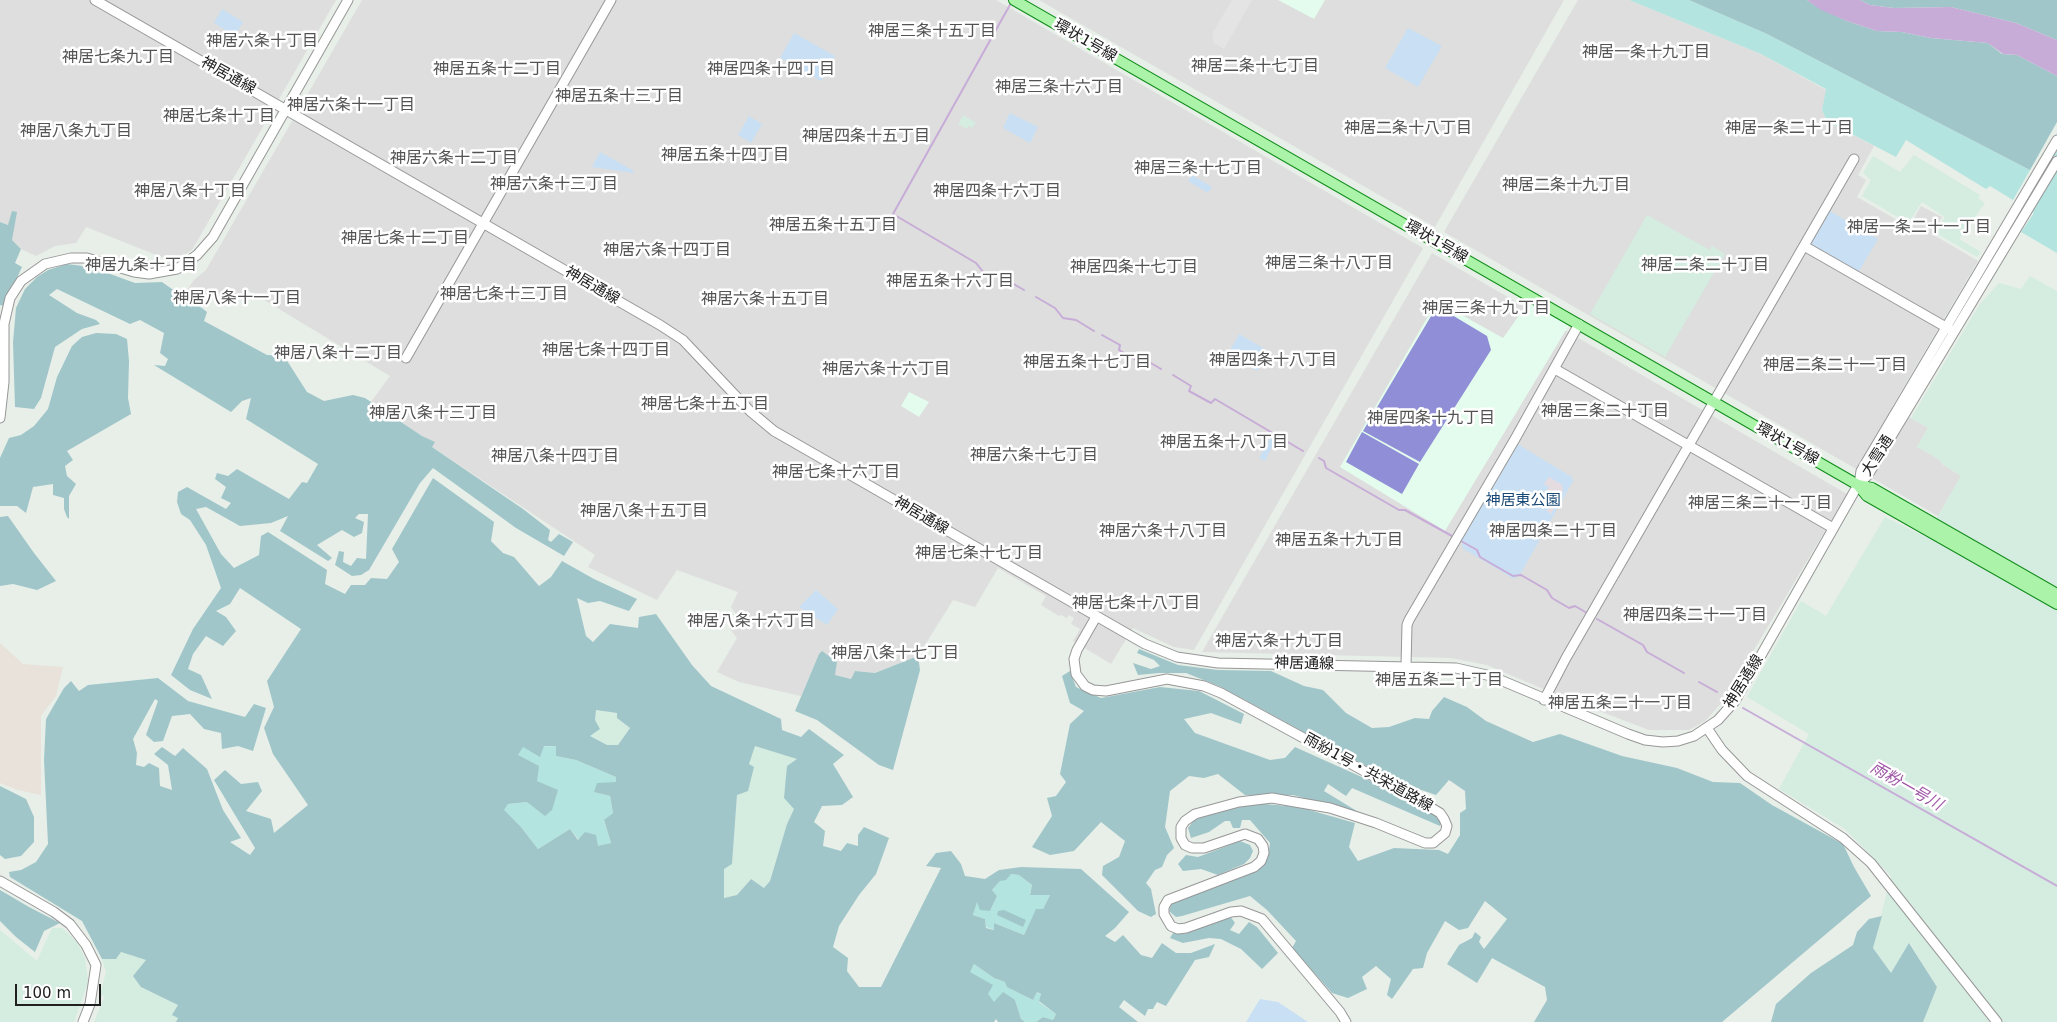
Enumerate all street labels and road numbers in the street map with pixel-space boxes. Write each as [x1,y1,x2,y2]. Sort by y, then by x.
street label: 環状1号線 [1050,16,1120,66]
street label: 神居通線 [197,54,259,98]
street label: 環状1号線 [1401,217,1471,267]
street label: 神居通線 [562,263,622,309]
street label: 環状1号線 [1752,419,1822,469]
street label: 大雪通 [1858,432,1898,480]
street label: 神居通線 [891,493,951,539]
street label: 神居通線 [1720,652,1768,712]
street label: 神居通線 [1274,654,1334,674]
street label: 雨紛1号・共栄道路線 [1300,730,1436,816]

